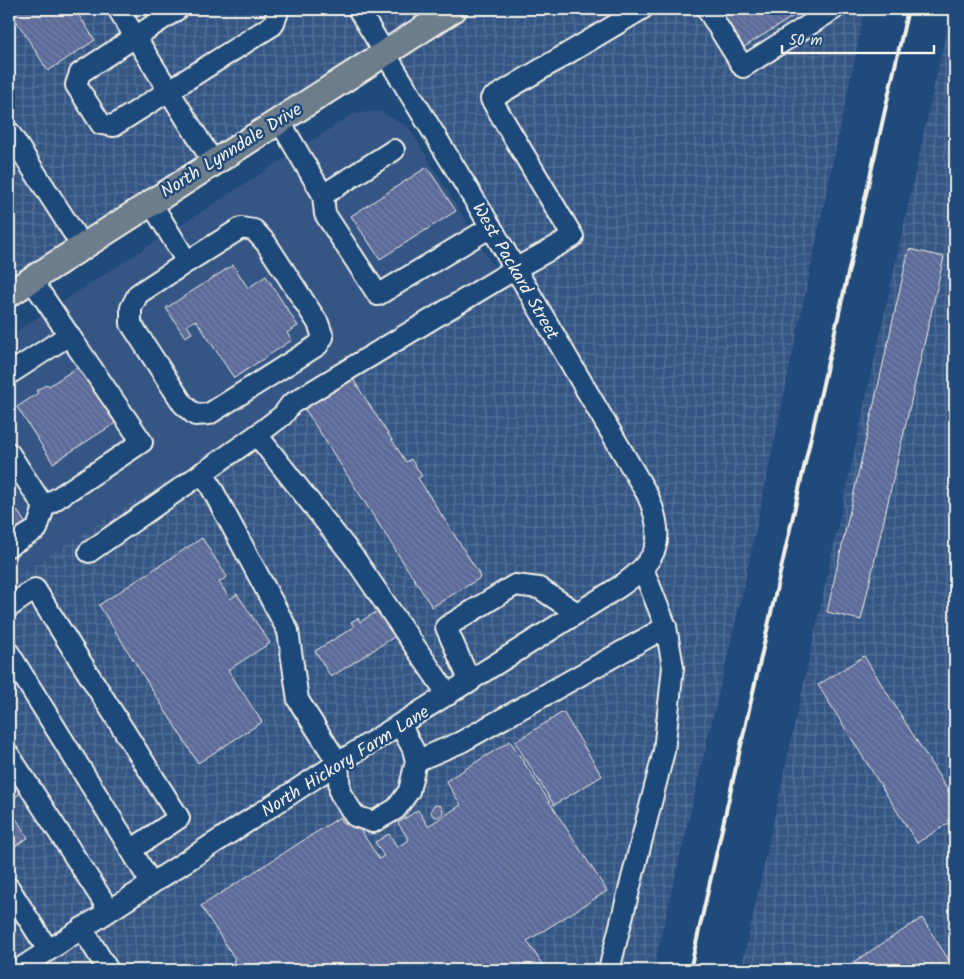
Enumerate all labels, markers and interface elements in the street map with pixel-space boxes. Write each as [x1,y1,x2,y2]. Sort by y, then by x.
scale bar [782,22,934,54]
text: 50 m [789,29,823,53]
street label: North Lynndale Drive [155,96,308,207]
street label: West Packard Street [463,197,567,347]
street label: North Hickory Farm Lane [256,699,436,826]

